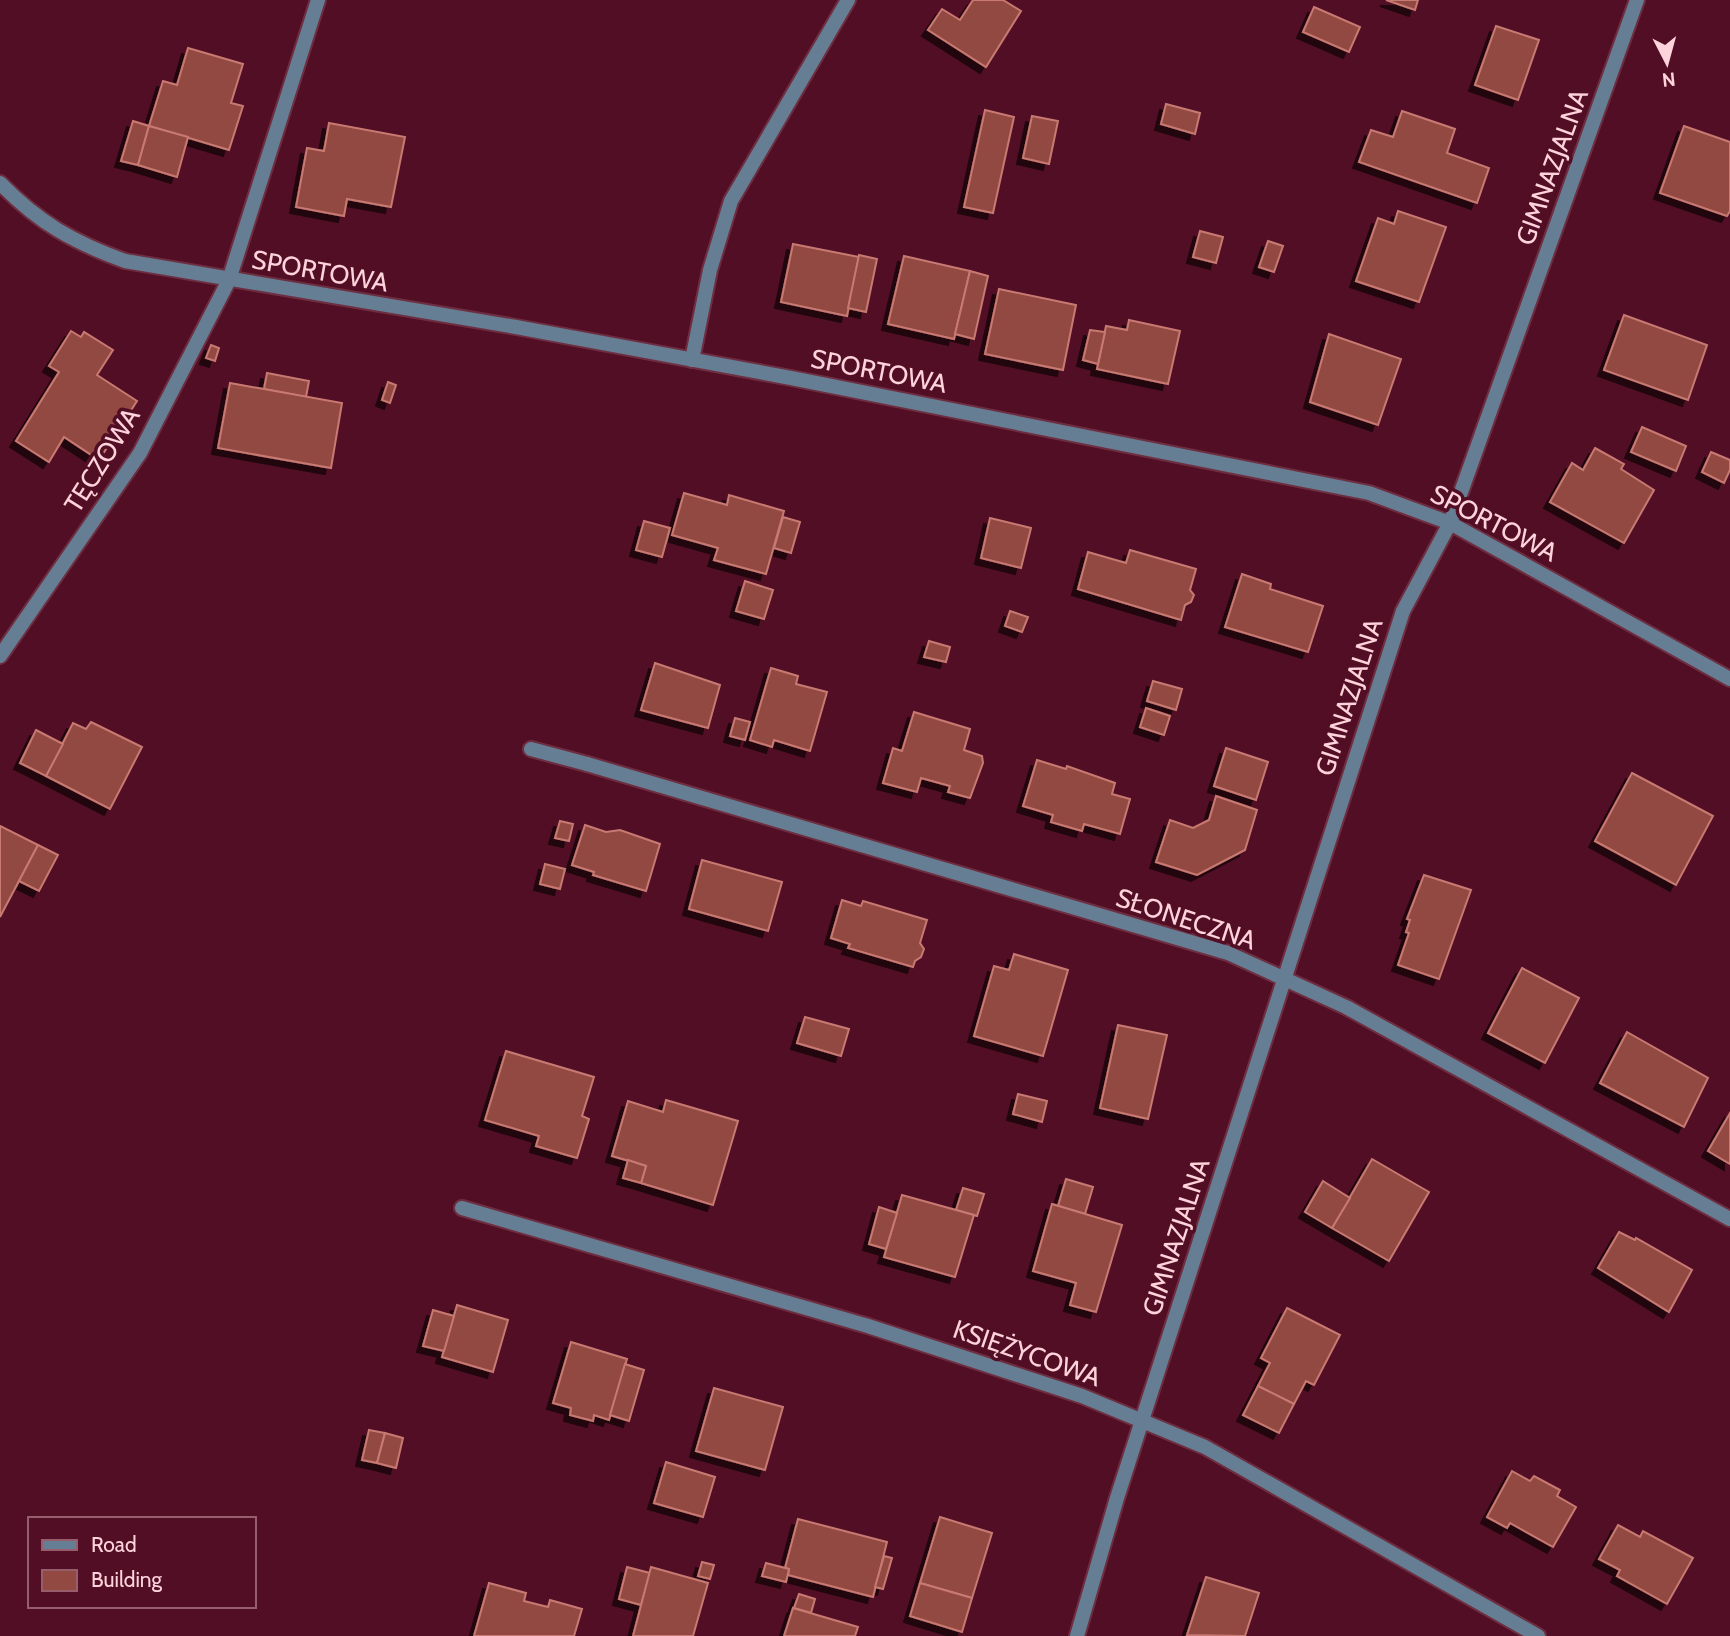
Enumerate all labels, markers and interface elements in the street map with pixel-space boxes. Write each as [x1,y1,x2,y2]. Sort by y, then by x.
north arrow [1632,28,1702,98]
text: N [1661,67,1677,92]
street label: GIMNAZJALNA [1509,85,1595,249]
street label: SPORTOWA [249,243,391,299]
street label: SPORTOWA [808,342,950,400]
street label: TĘCZOWA [57,402,147,518]
street label: SPORTOWA [1425,477,1563,569]
street label: GIMNAZJALNA [1309,614,1389,780]
street label: SŁONECZNA [1112,881,1260,957]
street label: GIMNAZJALNA [1136,1154,1216,1320]
street label: KSIĘŻYCOWA [949,1313,1105,1393]
legend [28,1517,256,1608]
text: Road [91,1532,137,1557]
text: Building [91,1567,163,1592]

